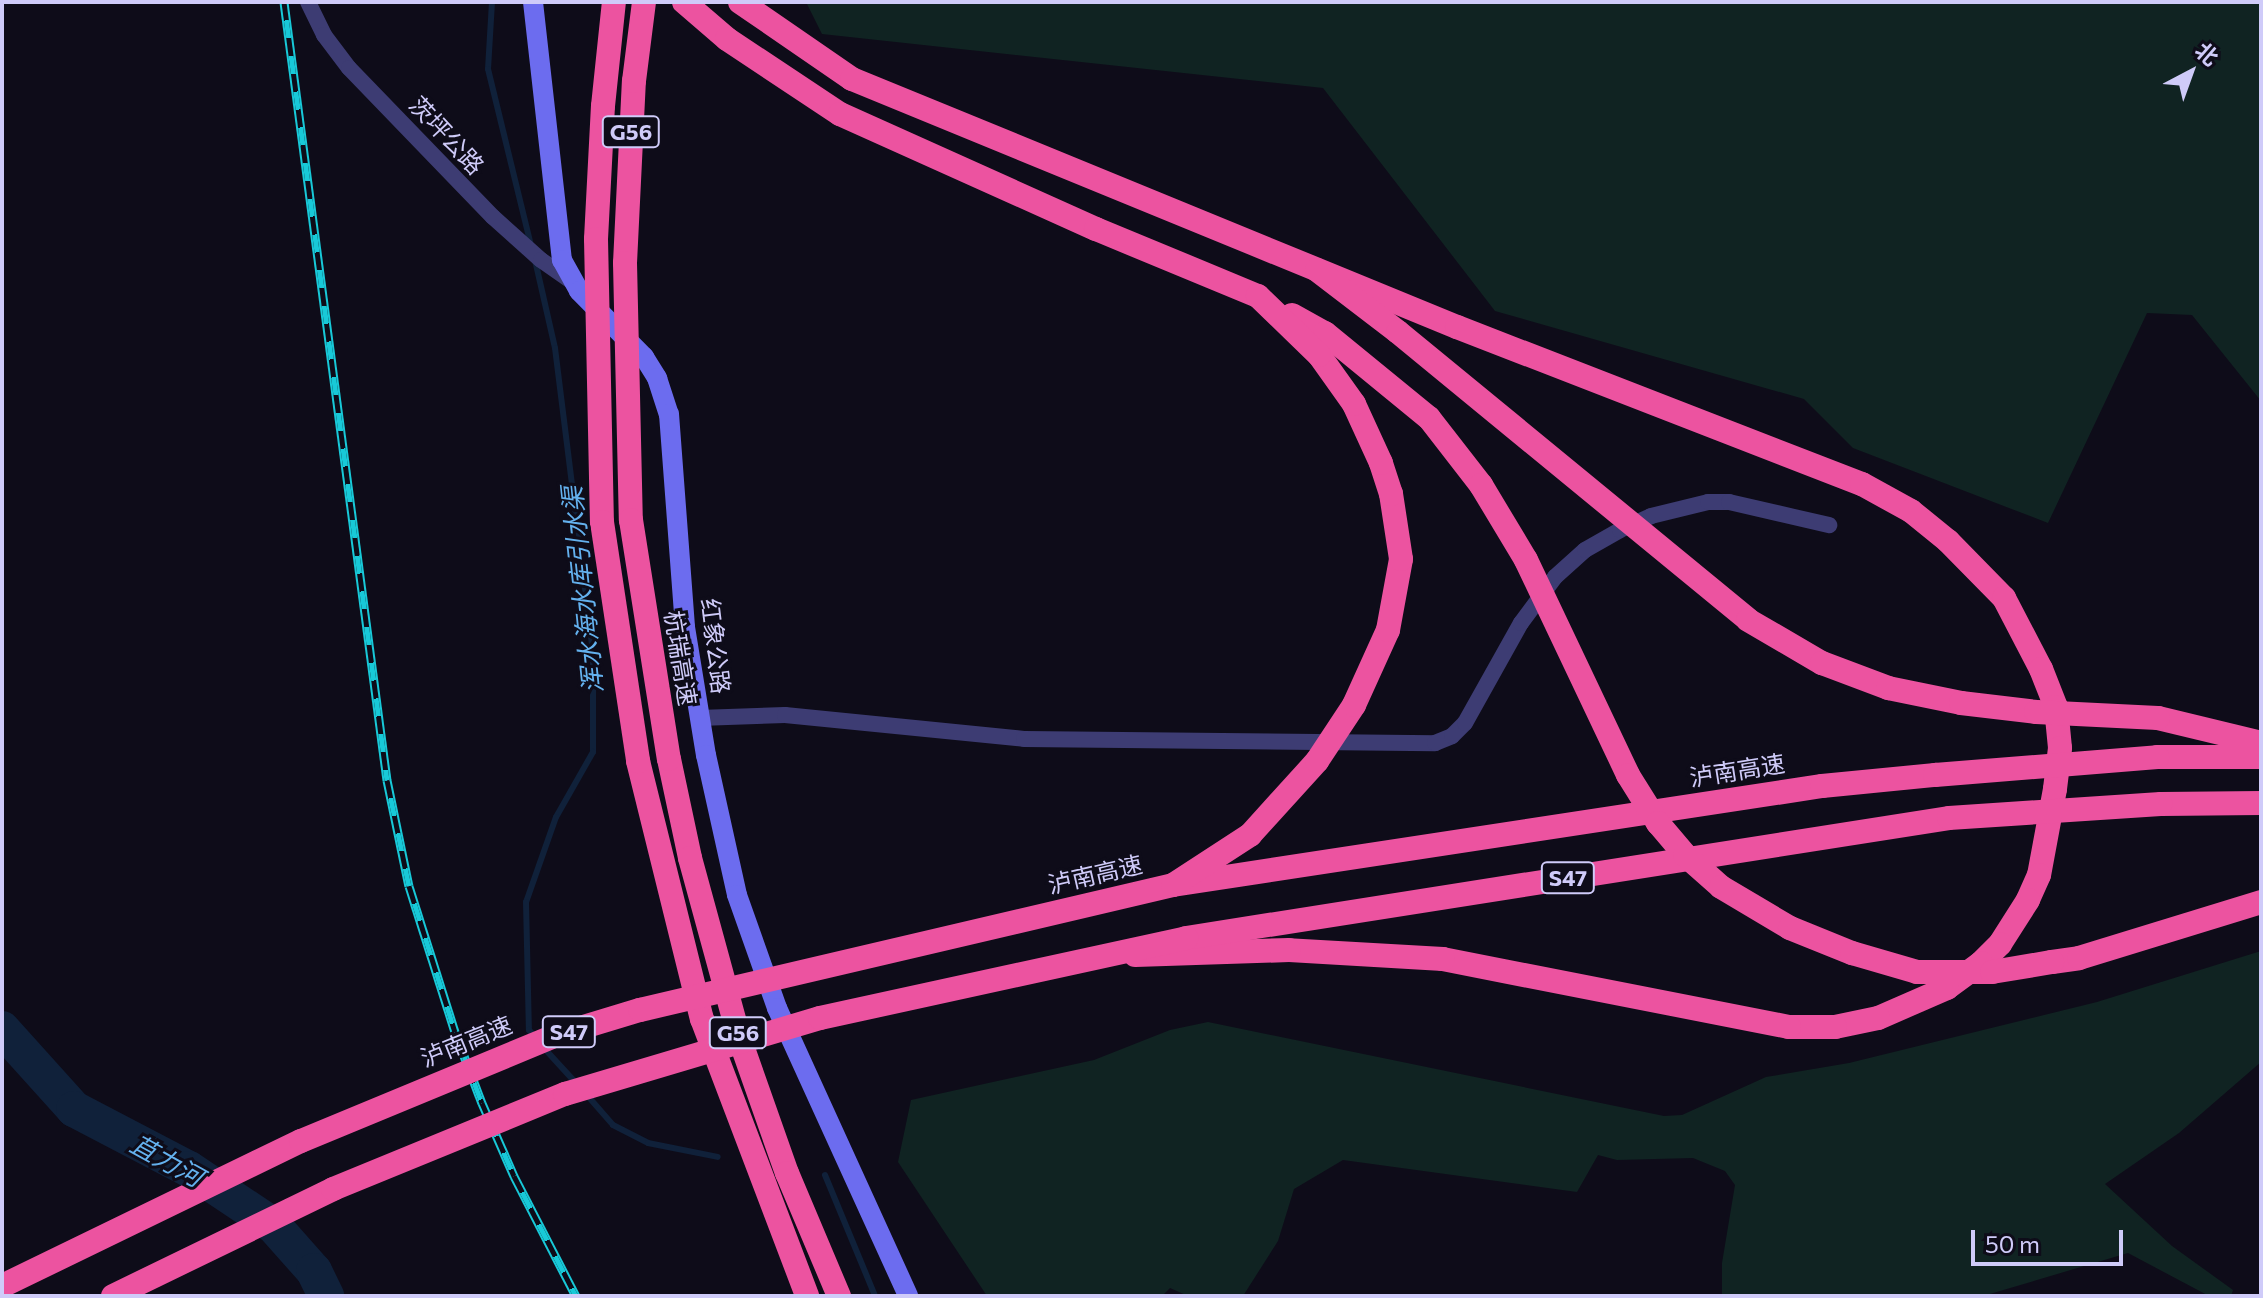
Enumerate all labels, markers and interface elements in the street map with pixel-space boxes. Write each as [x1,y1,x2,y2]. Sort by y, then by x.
north arrow [2151,32,2231,112]
text: 北 [2190,36,2224,71]
street label: 茨坪公路 [404,90,490,180]
road number: G56 [601,114,661,150]
water label: 浑水海水库引水渠 [556,485,608,695]
street label: 红象公路 [696,597,736,695]
street label: 杭瑞高速 [659,608,703,708]
street label: 泸南高速 [1687,748,1787,792]
street label: 泸南高速 [1045,849,1145,899]
road number: S47 [1540,860,1596,896]
street label: 泸南高速 [416,1010,516,1072]
road number: S47 [541,1014,597,1050]
road number: G56 [708,1015,768,1051]
water label: 苴力河 [125,1127,209,1193]
scale bar [1975,1214,2127,1264]
text: 50 m [1985,1229,2040,1258]

